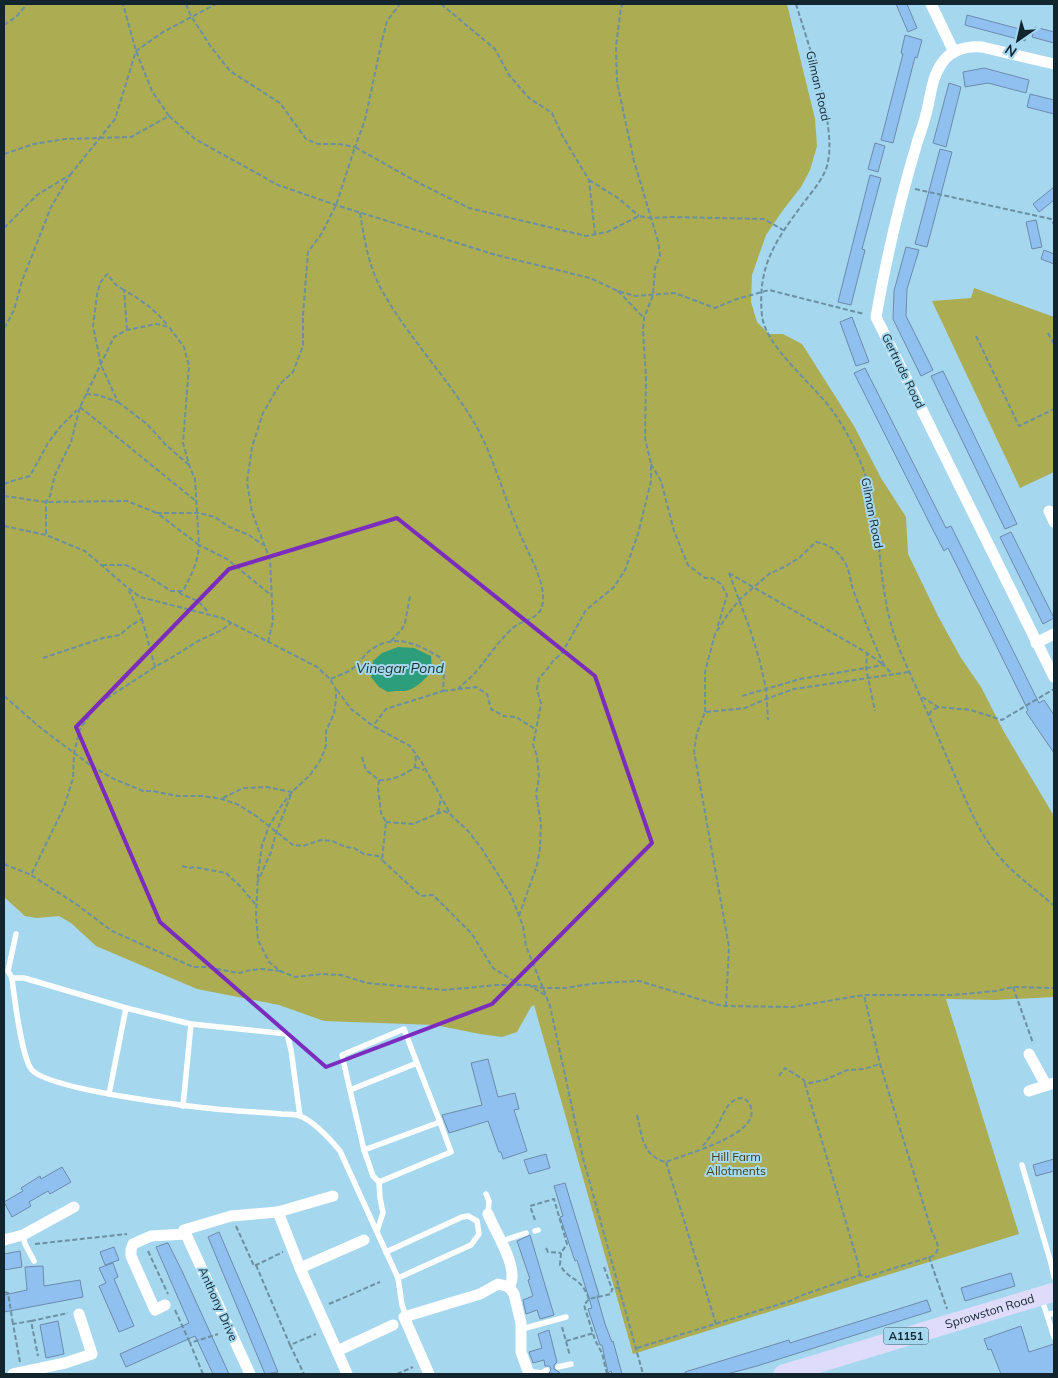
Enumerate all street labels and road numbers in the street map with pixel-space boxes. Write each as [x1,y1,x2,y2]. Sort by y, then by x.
street label: Gilman Road [803,49,834,123]
street label: Gertrude Road [879,331,928,411]
street label: Gilman Road [858,476,887,550]
street label: Anthony Drive [195,1264,241,1343]
street label: Sprowston Road [943,1290,1036,1332]
road number: A1151 [884,1328,928,1344]

